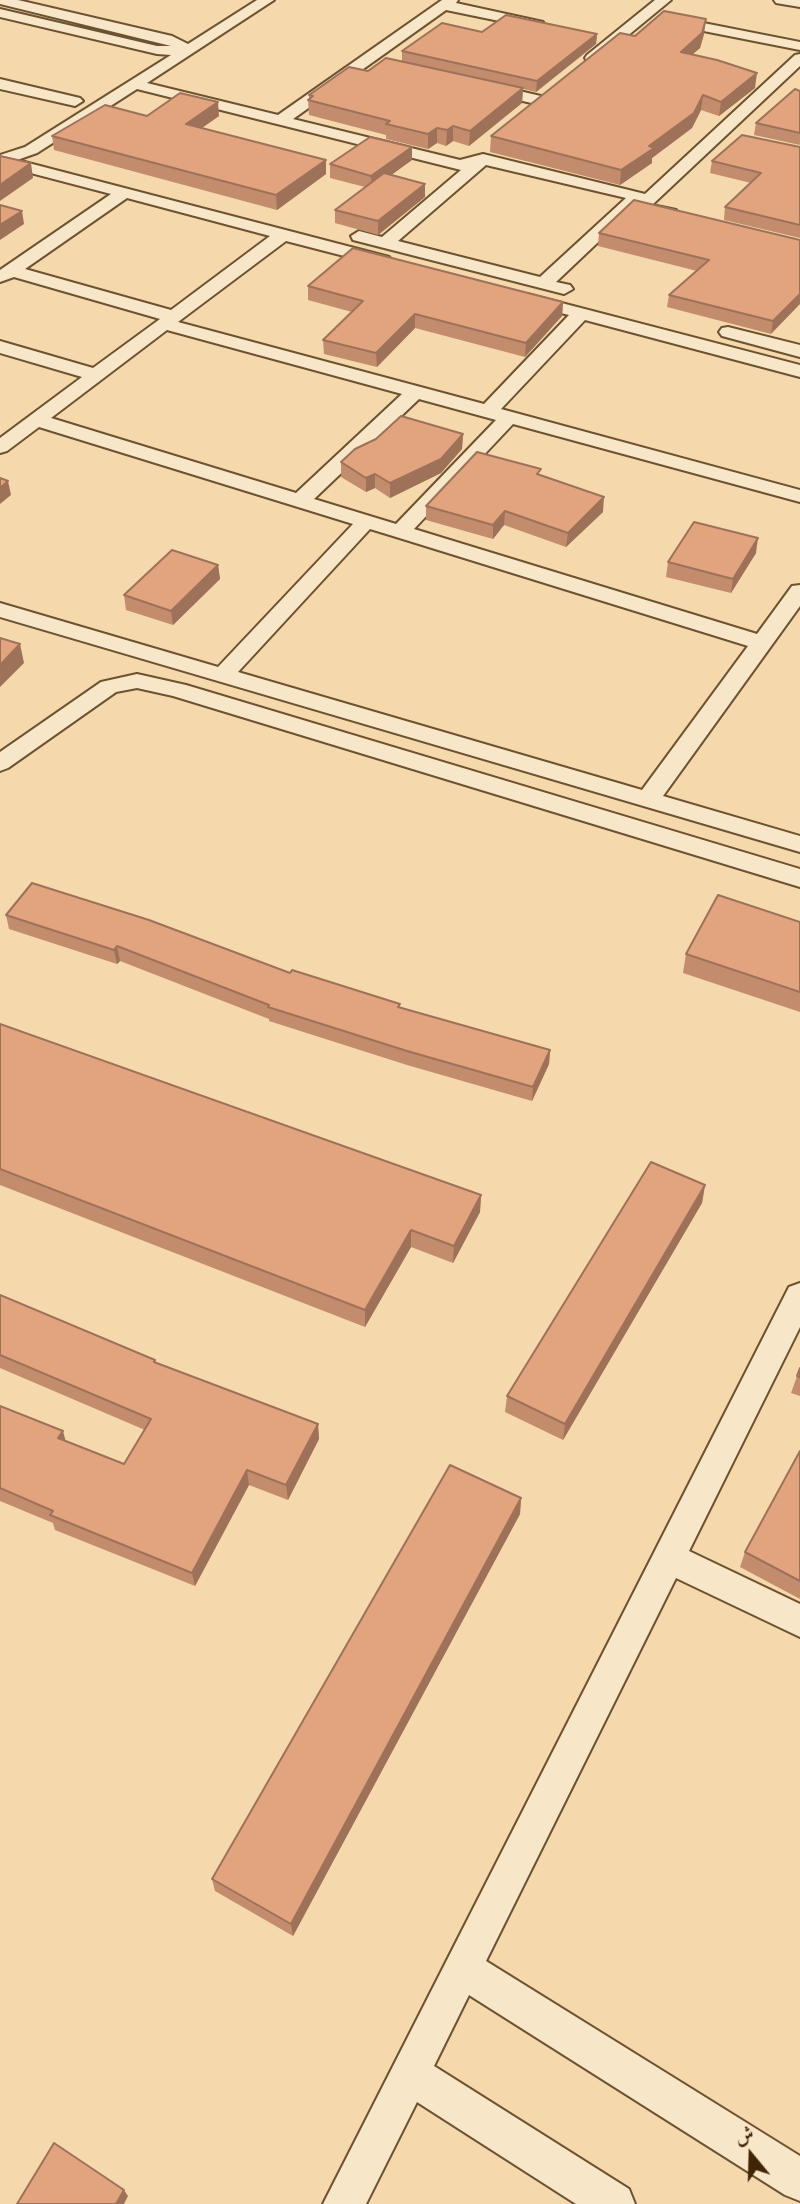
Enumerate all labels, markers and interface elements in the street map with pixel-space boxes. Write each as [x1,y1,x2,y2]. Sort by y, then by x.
north arrow [716,2120,786,2190]
text: ش [731,2121,757,2150]

